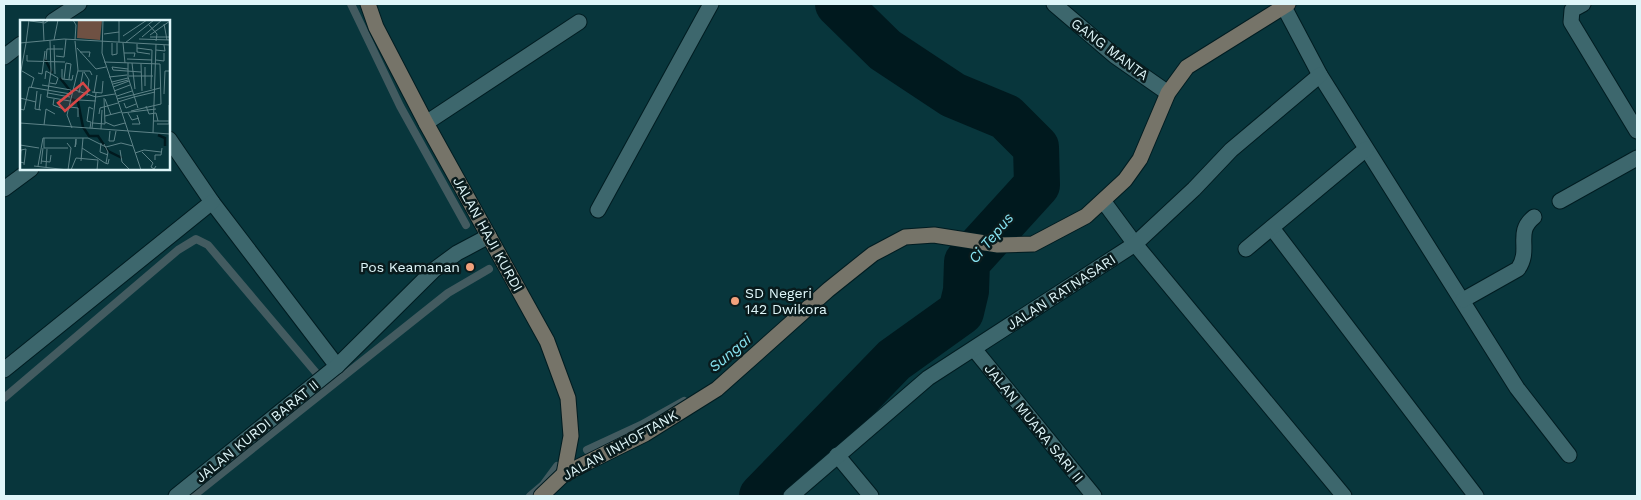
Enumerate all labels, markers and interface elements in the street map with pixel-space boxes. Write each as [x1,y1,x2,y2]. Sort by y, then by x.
street label: GANG MANTA [1068,15,1152,83]
inset map [20,20,170,170]
street label: JALAN HAJI KURDI [450,174,526,294]
water label: Ci Tepus [965,209,1018,267]
street label: JALAN RATNASARI [1004,251,1118,333]
place label: Pos Keamanan [360,259,460,275]
marker: Pos Keamanan [464,261,476,273]
place label: SD Negeri 142 Dwikora [745,285,827,317]
marker: SD Negeri 142 Dwikora [729,295,741,307]
water label: Sungai [705,329,756,376]
street label: JALAN MUARA SARI II [981,361,1087,485]
street label: JALAN KURDI BARAT II [192,376,322,486]
street label: JALAN INHOFTANK [560,407,680,483]

